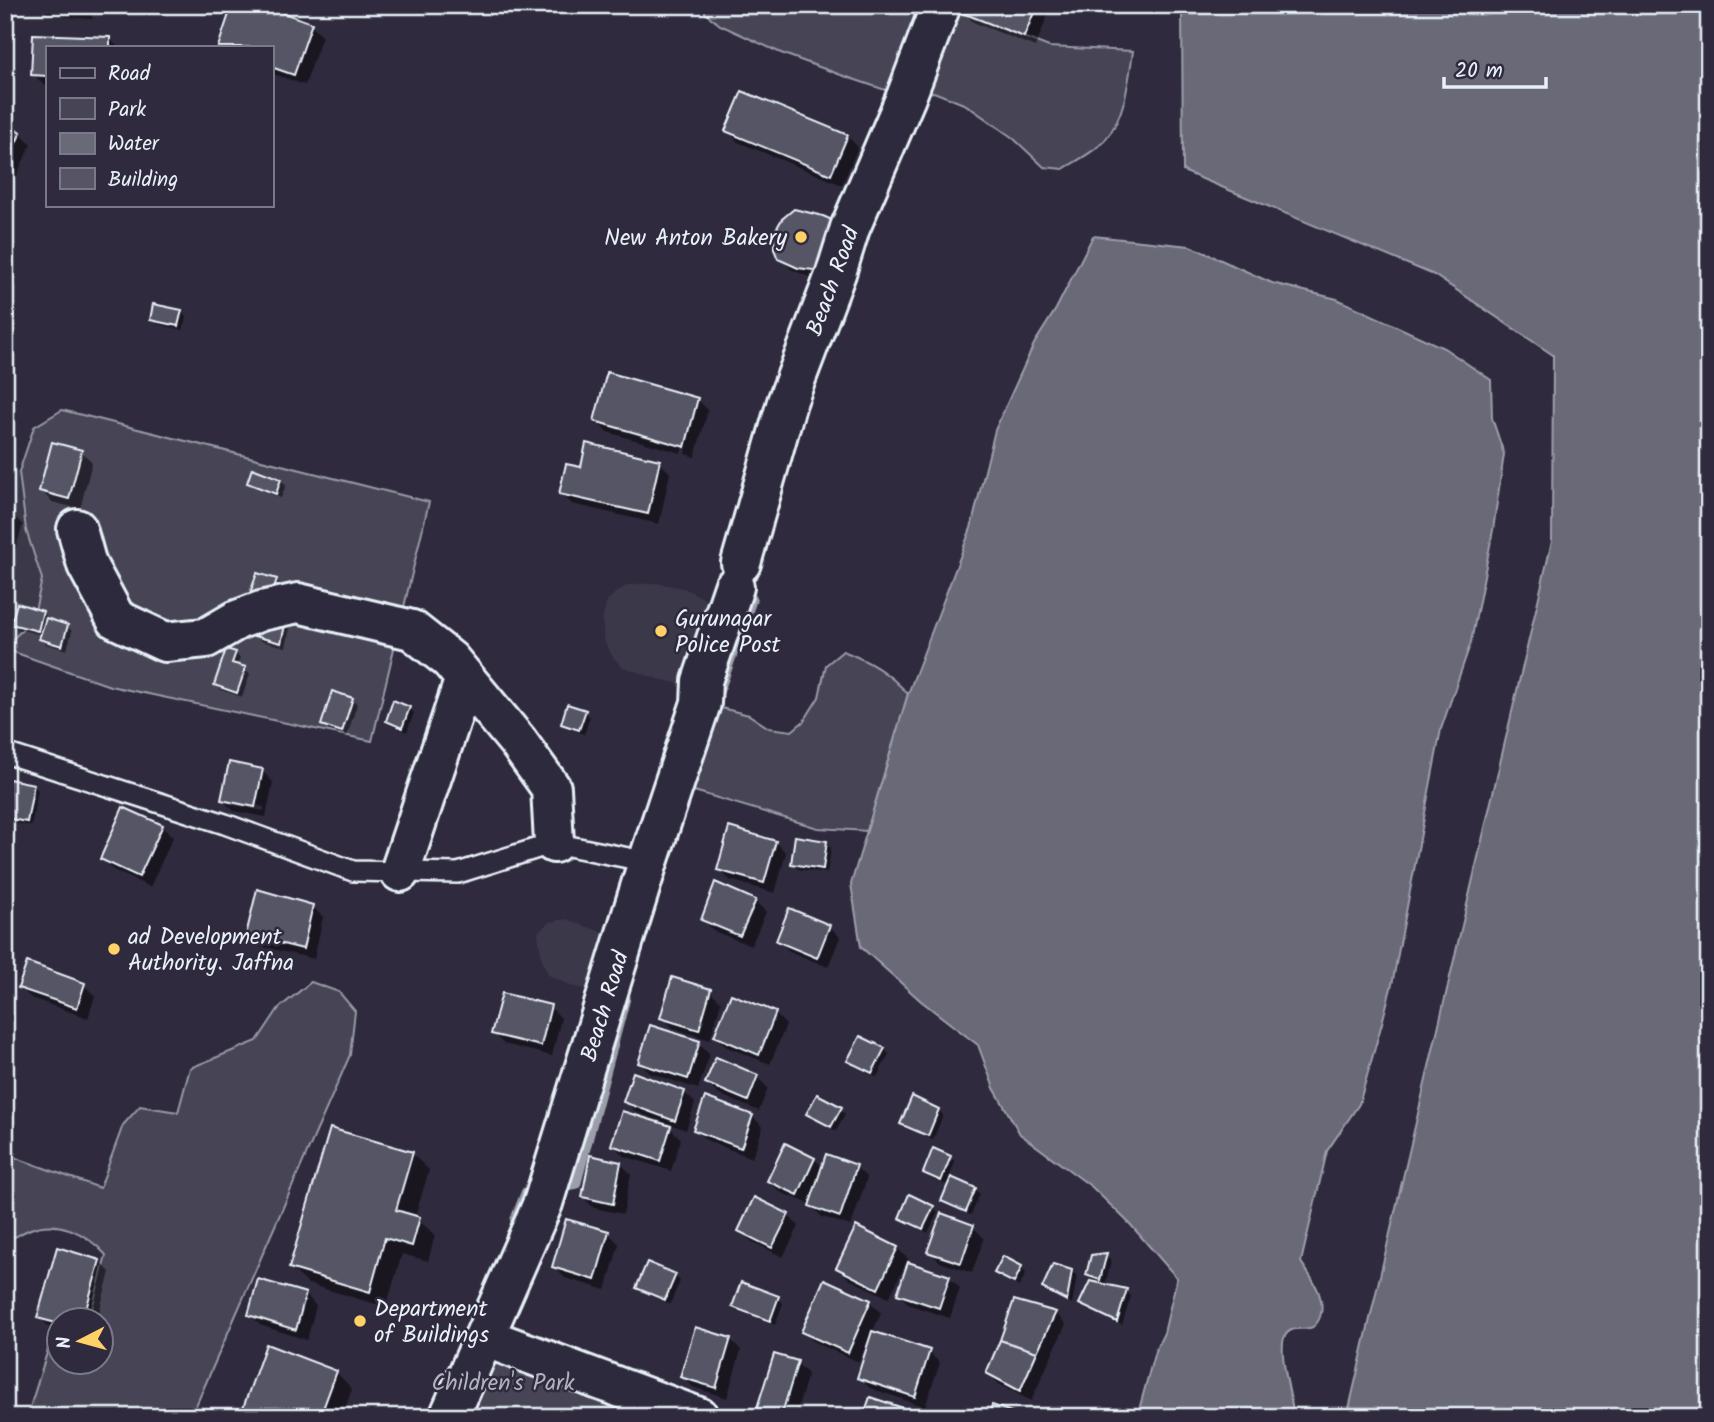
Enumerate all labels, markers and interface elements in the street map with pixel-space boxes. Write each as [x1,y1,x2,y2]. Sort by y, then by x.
legend [46,46,273,206]
scale bar [1444,46,1546,90]
text: 20 m [1455,55,1503,88]
text: Road [108,58,151,91]
text: Park [108,94,146,127]
text: Water [108,128,160,161]
text: Building [108,164,178,197]
place label: New Anton Bakery [604,221,787,257]
street label: Beach Road [798,222,870,341]
marker: New Anton Bakery [793,229,809,245]
place label: Gurunagar Police Post [675,602,782,664]
marker: Gurunagar Police Post [653,623,669,639]
place label: ad Development Authority. Jaffna [128,920,294,982]
marker: ad Development Authority. Jaffna [106,941,122,957]
street label: Beach Road [572,946,640,1066]
place label: Department of Buildings [374,1292,489,1354]
north arrow [46,1306,116,1376]
marker: Department of Buildings [352,1313,368,1329]
text: N [50,1335,81,1350]
park label: Children's Park [432,1366,575,1402]

